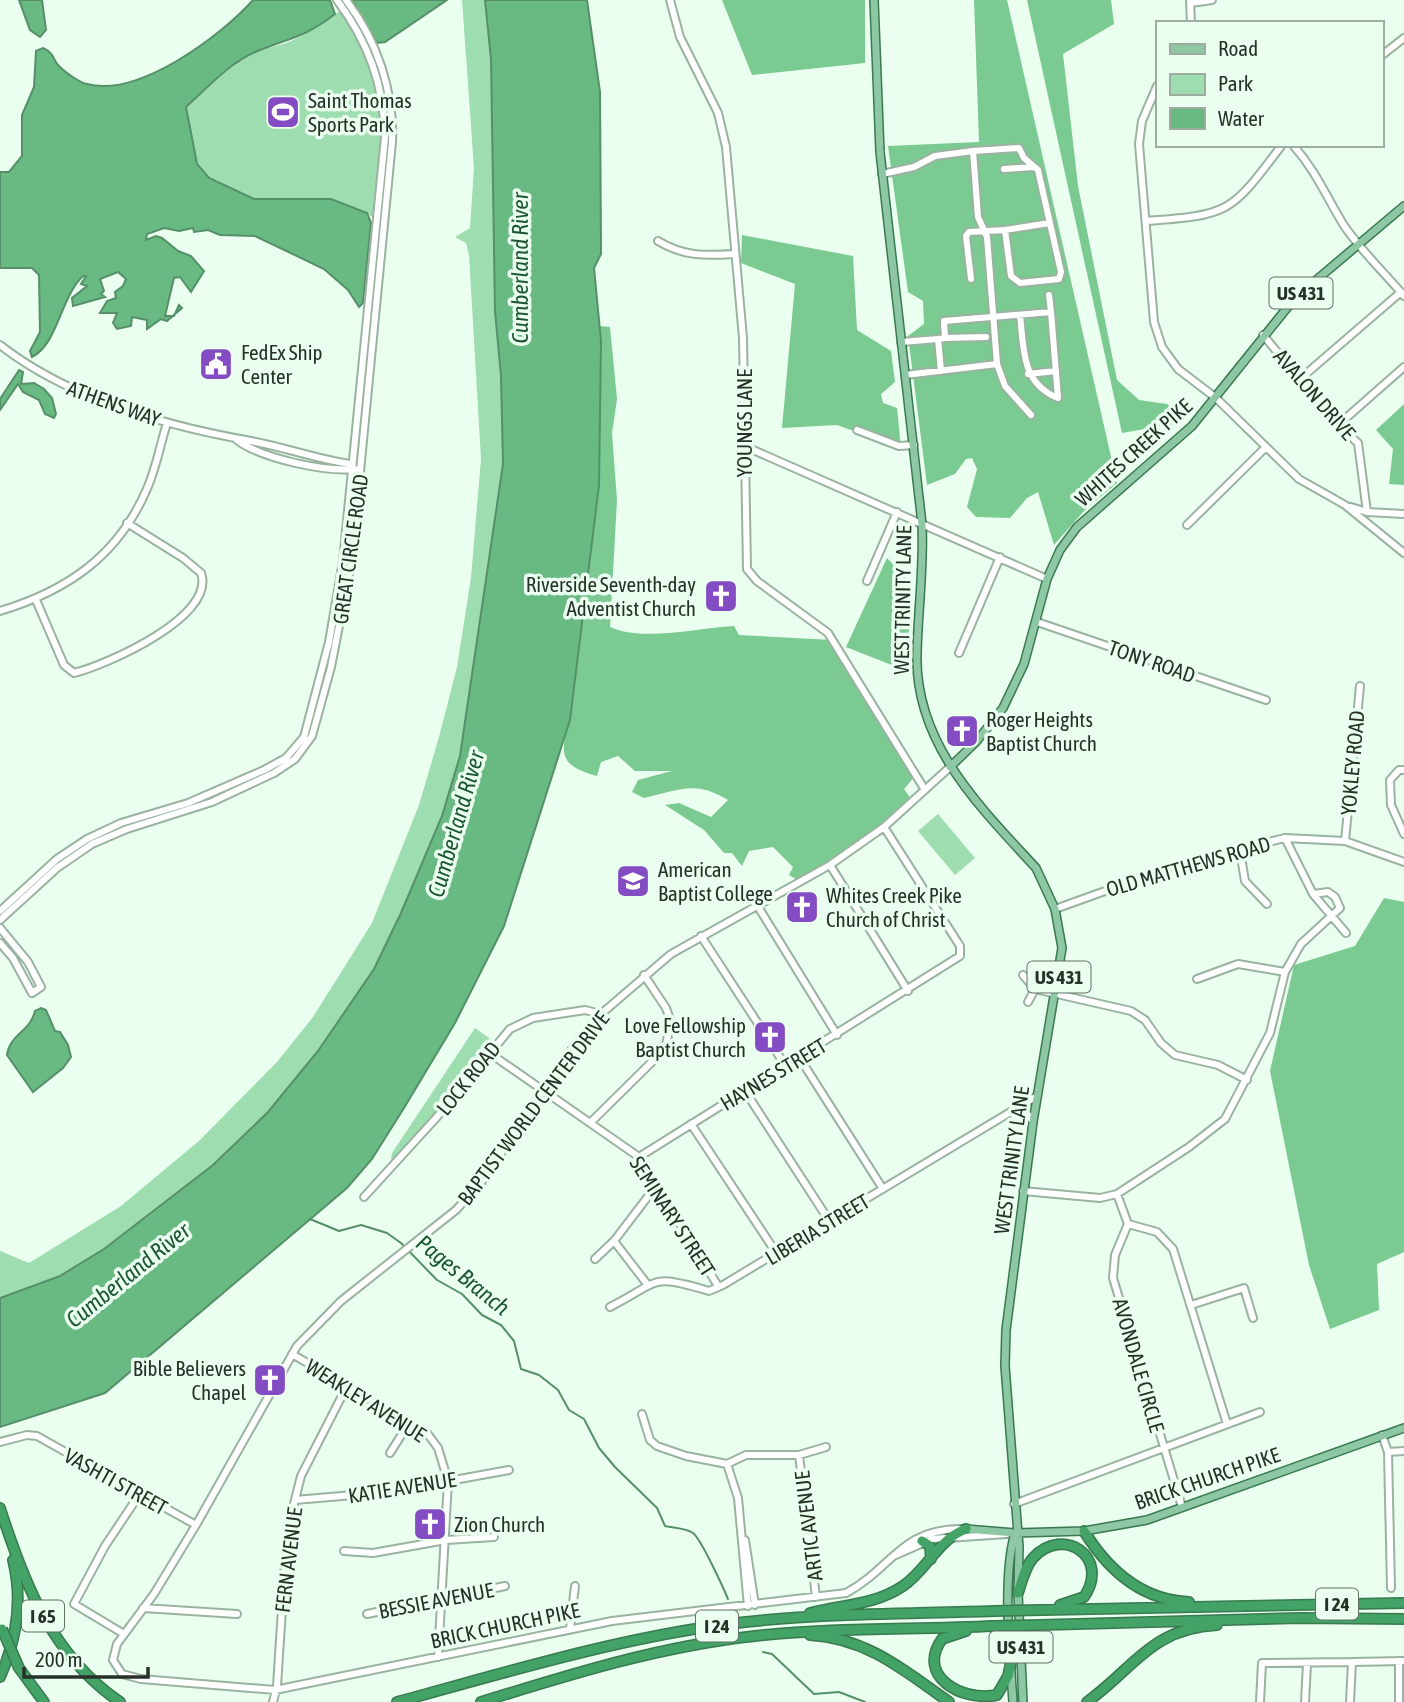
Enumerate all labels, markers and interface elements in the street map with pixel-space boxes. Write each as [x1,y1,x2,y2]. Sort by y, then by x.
legend [1156,21,1383,147]
text: Road [1218,36,1258,60]
text: Park [1218,71,1253,95]
place label: Saint Thomas Sports Park [308,88,412,136]
sports icon: Saint Thomas Sports Park [264,93,302,131]
text: Water [1218,106,1265,130]
water label: Cumberland River [507,191,533,344]
road number: US 431 [1270,278,1332,308]
place label: FedEx Ship Center [241,340,323,388]
street label: AVALON DRIVE [1269,344,1361,444]
public building icon: FedEx Ship Center [197,345,235,383]
street label: YOUNGS LANE [732,369,756,477]
street label: ATHENS WAY [64,375,164,431]
street label: WHITES CREEK PIKE [1070,393,1196,511]
street label: GREAT CIRCLE ROAD [328,472,372,626]
street label: WEST TRINITY LANE [889,525,915,675]
place label: Riverside Seventh-day Adventist Church [526,572,696,620]
church icon: Riverside Seventh-day Adventist Church [702,577,740,615]
street label: TONY ROAD [1105,635,1199,687]
place label: Roger Heights Baptist Church [986,707,1097,755]
street label: YOKLEY ROAD [1335,710,1369,816]
church icon: Roger Heights Baptist Church [943,712,981,750]
water label: Cumberland River [423,747,490,900]
street label: OLD MATTHEWS ROAD [1103,831,1273,901]
place label: American Baptist College [658,857,773,905]
school or university icon: American Baptist College [614,862,652,900]
place label: Whites Creek Pike Church of Christ [826,883,962,931]
church icon: Whites Creek Pike Church of Christ [783,888,821,926]
road number: US 431 [1028,962,1090,993]
street label: BAPTIST WORLD CENTER DRIVE [452,1007,614,1209]
place label: Love Fellowship Baptist Church [624,1013,746,1061]
church icon: Love Fellowship Baptist Church [751,1018,789,1056]
street label: HAYNES STREET [716,1033,830,1115]
street label: LOCK ROAD [431,1037,505,1119]
street label: WEST TRINITY LANE [989,1084,1033,1235]
street label: SEMINARY STREET [625,1152,721,1280]
street label: LIBERIA STREET [761,1189,873,1269]
water label: Cumberland River [61,1217,196,1333]
water label: Pages Branch [411,1230,515,1320]
street label: AVONDALE CIRCLE [1108,1295,1170,1435]
street label: WEAKLEY AVENUE [302,1354,430,1446]
place label: Bible Believers Chapel [133,1356,246,1404]
church icon: Bible Believers Chapel [251,1361,289,1399]
street label: BRICK CHURCH PIKE [1131,1442,1283,1514]
street label: VASHTI STREET [60,1443,172,1519]
street label: KATIE AVENUE [346,1467,458,1507]
street label: ARTIC AVENUE [789,1470,827,1582]
church icon: Zion Church [411,1505,449,1543]
street label: FERN AVENUE [270,1506,306,1614]
place label: Zion Church [454,1512,545,1536]
street label: BESSIE AVENUE [376,1577,496,1623]
road number: I 24 [1316,1588,1358,1620]
street label: BRICK CHURCH PIKE [428,1597,582,1653]
road number: I 65 [22,1600,64,1632]
road number: I 24 [696,1610,738,1642]
road number: US 431 [990,1632,1052,1662]
scale bar [24,1636,149,1680]
text: 200 m [35,1647,83,1671]

